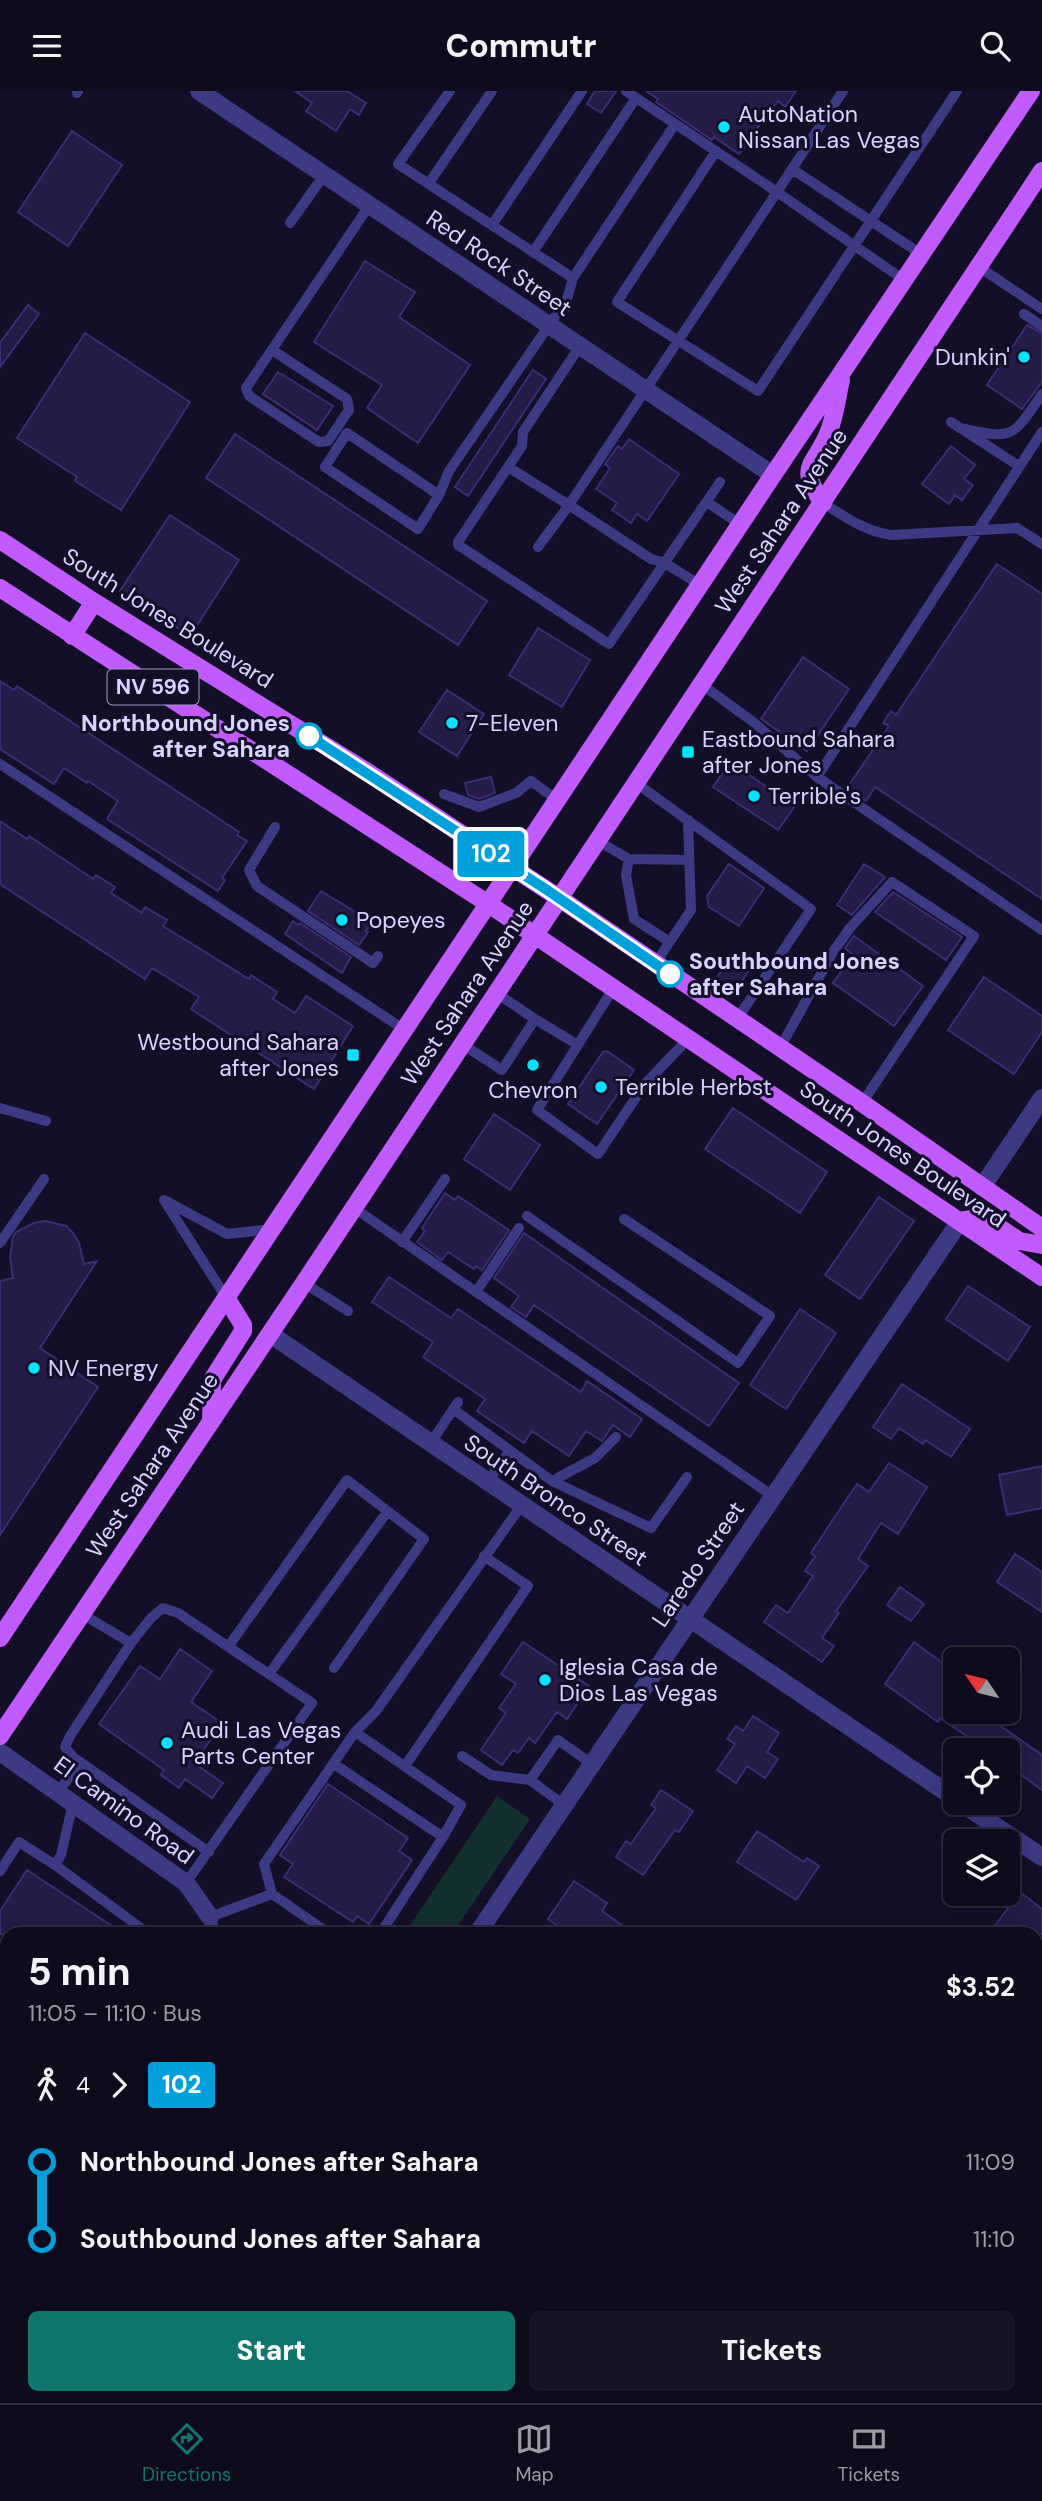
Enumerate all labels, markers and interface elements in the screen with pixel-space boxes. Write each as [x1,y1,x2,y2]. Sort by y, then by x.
text: Commutr [446,25,596,67]
icon: menu [28,27,66,65]
icon: search [976,27,1014,65]
place label: AutoNation Nissan Las Vegas [738,99,920,155]
marker: AutoNation Nissan Las Vegas [716,119,732,135]
street label: Red Rock Street [420,203,578,323]
place label: Dunkin' [935,342,1010,372]
marker: Dunkin' [1016,349,1032,365]
street label: West Sahara Avenue [708,423,854,619]
street label: South Jones Boulevard [57,541,279,695]
road number: NV 596 [108,669,198,705]
place label: Northbound Jones after Sahara [81,708,290,764]
place label: 7-Eleven [466,708,558,738]
marker: 7-Eleven [444,715,460,731]
marker: Northbound Jones after Sahara [296,723,322,749]
place label: Eastbound Sahara after Jones [702,724,895,780]
marker: Eastbound Sahara after Jones [680,744,696,760]
place label: Terrible's [768,781,861,811]
marker: Terrible's [746,788,762,804]
line badge: 102 [451,831,531,877]
text: 102 [471,838,511,869]
street label: West Sahara Avenue [394,895,540,1091]
place label: Popeyes [356,905,446,935]
marker: Popeyes [334,912,350,928]
place label: Southbound Jones after Sahara [689,946,900,1002]
marker: Southbound Jones after Sahara [657,961,683,987]
place label: Westbound Sahara after Jones [137,1027,339,1083]
marker: Westbound Sahara after Jones [345,1047,361,1063]
marker: Chevron [525,1057,541,1073]
place label: Terrible Herbst [615,1072,772,1102]
street label: South Jones Boulevard [794,1074,1012,1234]
place label: Chevron [488,1075,578,1105]
marker: Terrible Herbst [593,1079,609,1095]
place label: NV Energy [48,1353,159,1383]
marker: NV Energy [26,1360,42,1376]
street label: West Sahara Avenue [79,1367,225,1563]
street label: South Bronco Street [458,1427,654,1573]
street label: Laredo Street [645,1495,751,1633]
north arrow [943,1647,1020,1724]
map controls [943,1647,1020,1906]
place label: Iglesia Casa de Dios Las Vegas [559,1652,718,1708]
marker: Iglesia Casa de Dios Las Vegas [537,1672,553,1688]
place label: Audi Las Vegas Parts Center [181,1715,341,1771]
marker: Audi Las Vegas Parts Center [159,1735,175,1751]
button: locate [943,1738,1020,1815]
street label: El Camino Road [48,1749,200,1871]
button: layers [943,1829,1020,1906]
text: 5 min [28,1947,131,1997]
text: $3.52 [946,1970,1015,2004]
text: 11:05 – 11:10 · Bus [28,1998,202,2028]
icon: walk [28,2066,66,2104]
icon: forward [100,2066,138,2104]
text: 102 [162,2069,201,2100]
text: 4 [76,2070,90,2100]
text: Northbound Jones after Sahara [80,2145,479,2179]
text: 11:09 [966,2147,1015,2177]
text: Southbound Jones after Sahara [80,2222,481,2256]
text: 11:10 [973,2224,1015,2254]
button: Start [28,2311,515,2391]
button: Tickets [529,2311,1015,2391]
tab: Directions [142,2420,231,2487]
tab: Map [515,2420,554,2487]
tab: Tickets [838,2420,900,2487]

